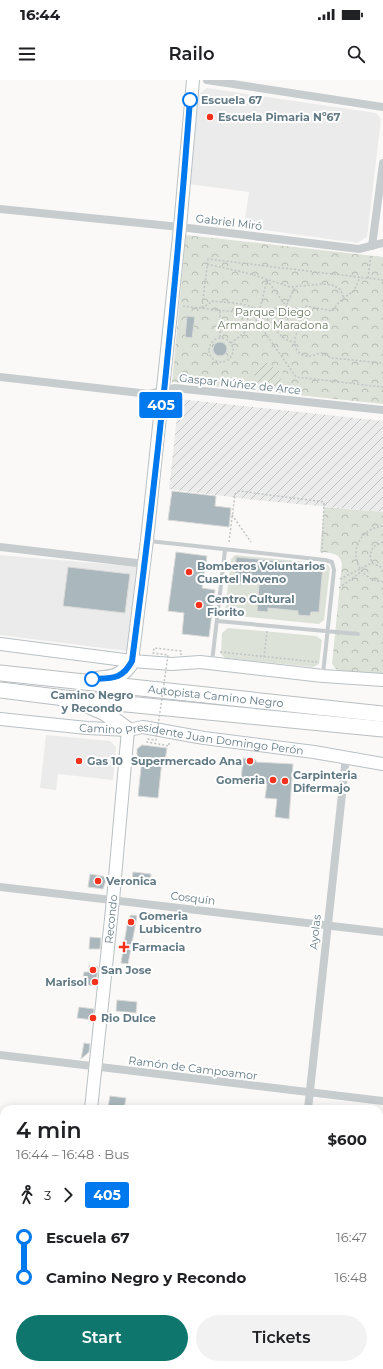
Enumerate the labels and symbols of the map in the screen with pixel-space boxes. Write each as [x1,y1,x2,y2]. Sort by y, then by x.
marker: Escuela 67 [182,92,198,108]
place label: Escuela 67 [201,93,262,107]
place label: Escuela Pimaria Nº67 [218,110,341,124]
marker: Escuela Pimaria Nº67 [205,112,215,122]
street label: Gabriel Miró [195,211,263,233]
park label: Parque Diego Armando Maradona [218,305,328,332]
street label: Gaspar Núñez de Arce [178,371,302,397]
line badge: 405 [138,392,184,418]
place label: Bomberos Voluntarios Cuartel Noveno [197,559,325,586]
marker: Bomberos Voluntarios Cuartel Noveno [184,567,194,577]
place label: Centro Cultural Fiorito [207,592,294,619]
marker: Centro Cultural Fiorito [194,600,204,610]
marker: Camino Negro y Recondo [84,671,100,687]
street label: Autopista Camino Negro [147,682,284,710]
place label: Camino Negro y Recondo [51,688,133,715]
street label: Camino Presidente Juan Domingo Perón [79,720,305,758]
place label: Gas 10 [87,754,124,768]
place label: Supermercado Ana [131,754,242,768]
marker: Gas 10 [74,756,84,766]
marker: Supermercado Ana [245,756,255,766]
place label: Carpinteria Difermajo [293,768,357,795]
place label: Gomeria [216,773,265,787]
marker: Gomeria [268,775,278,785]
marker: Carpinteria Difermajo [280,776,290,786]
place label: Veronica [105,874,157,888]
marker: Veronica [93,876,103,886]
street label: Cosquín [170,888,216,908]
street label: Recondo [101,894,120,944]
place label: Gomeria Lubicentro [139,909,202,936]
street label: Ayolas [306,913,324,950]
marker: Gomeria Lubicentro [126,917,136,927]
place label: Farmacia [132,940,185,954]
marker: Farmacia [119,942,129,952]
place label: San Jose [101,963,152,977]
marker: San Jose [88,965,98,975]
place label: Marisol [45,975,87,989]
marker: Marisol [90,977,100,987]
place label: Rio Dulce [101,1011,156,1025]
marker: Rio Dulce [88,1013,98,1023]
street label: Ramón de Campoamor [128,1053,258,1083]

